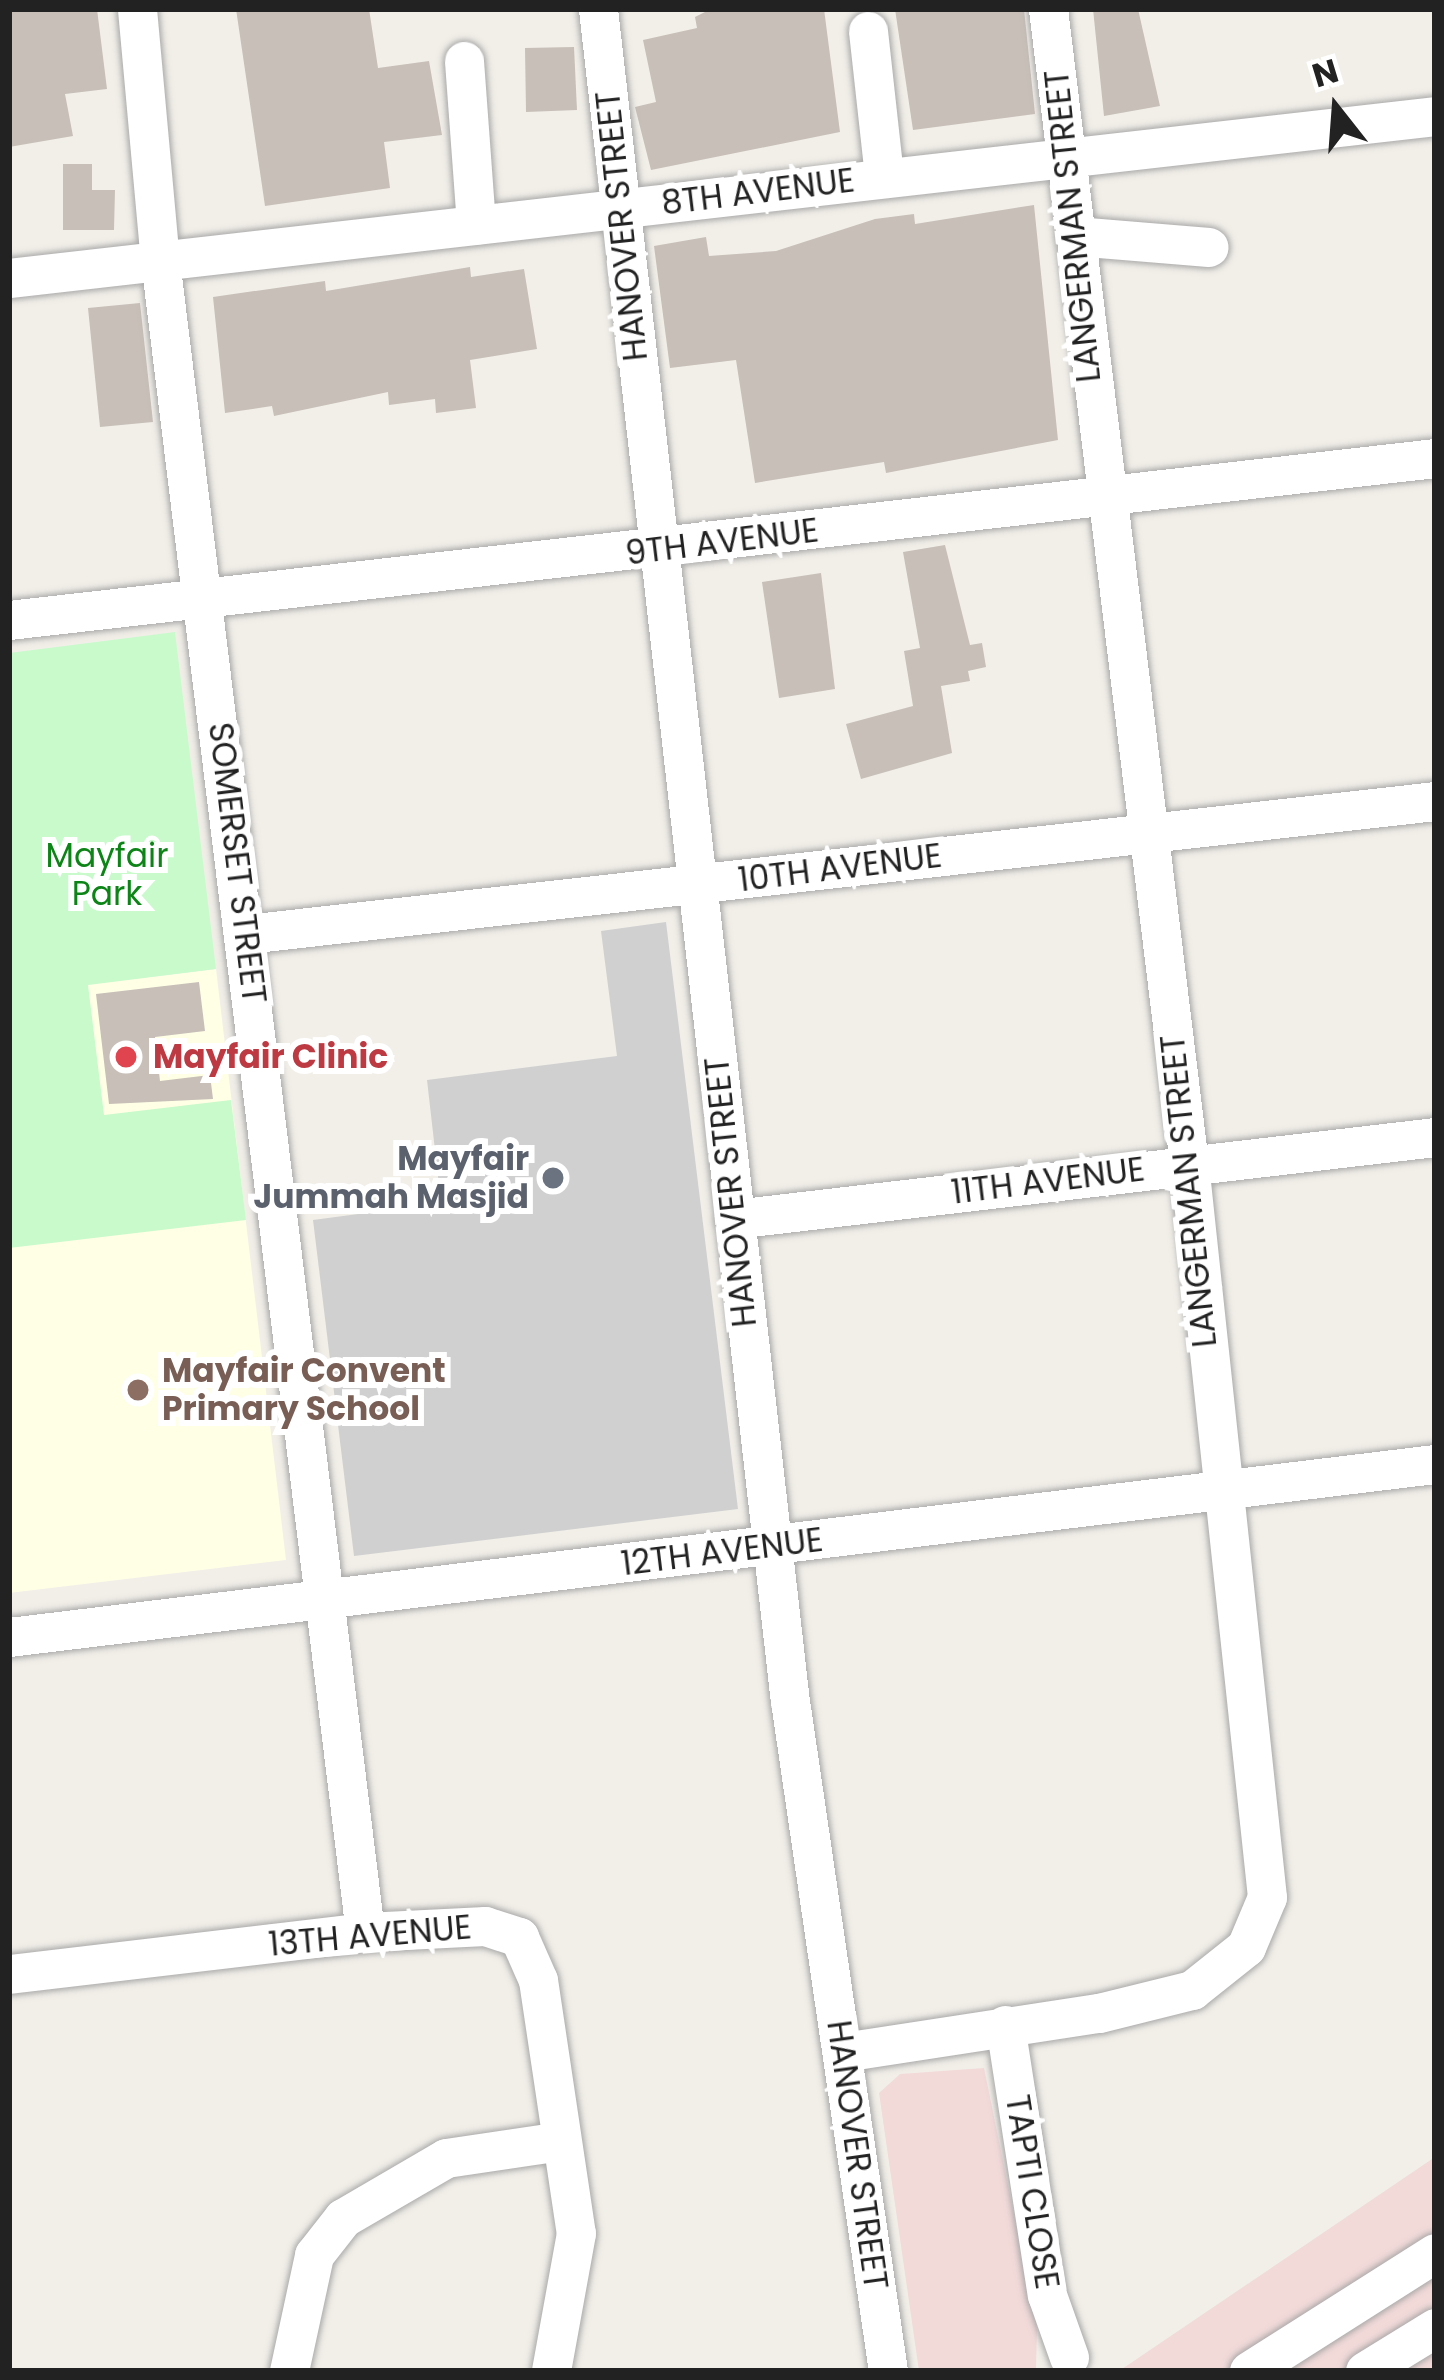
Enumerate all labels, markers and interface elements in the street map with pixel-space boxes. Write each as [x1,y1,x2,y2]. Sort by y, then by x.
text: N [1307,47,1344,99]
north arrow [1276,48,1396,168]
street label: LANGERMAN STREET [1037,68,1109,384]
street label: HANOVER STREET [588,89,656,363]
street label: 8TH AVENUE [659,161,857,223]
street label: 9TH AVENUE [623,511,821,573]
street label: SOMERSET STREET [200,720,274,1006]
park label: Mayfair Park [46,836,168,914]
street label: 10TH AVENUE [736,836,944,900]
street label: LANGERMAN STREET [1153,1033,1225,1349]
place label: Mayfair Clinic [153,1037,388,1077]
marker: Mayfair Clinic [110,1041,142,1073]
street label: HANOVER STREET [697,1055,765,1329]
place label: Mayfair Jummah Masjid [253,1139,529,1217]
street label: 11TH AVENUE [949,1149,1147,1213]
marker: Mayfair Jummah Masjid [540,1165,566,1191]
place label: Mayfair Convent Primary School [162,1351,446,1429]
marker: Mayfair Convent Primary School [125,1377,151,1403]
street label: 12TH AVENUE [619,1520,825,1584]
street label: 13TH AVENUE [267,1907,473,1965]
street label: HANOVER STREET [819,2018,895,2292]
street label: TAPTI CLOSE [997,2092,1067,2292]

